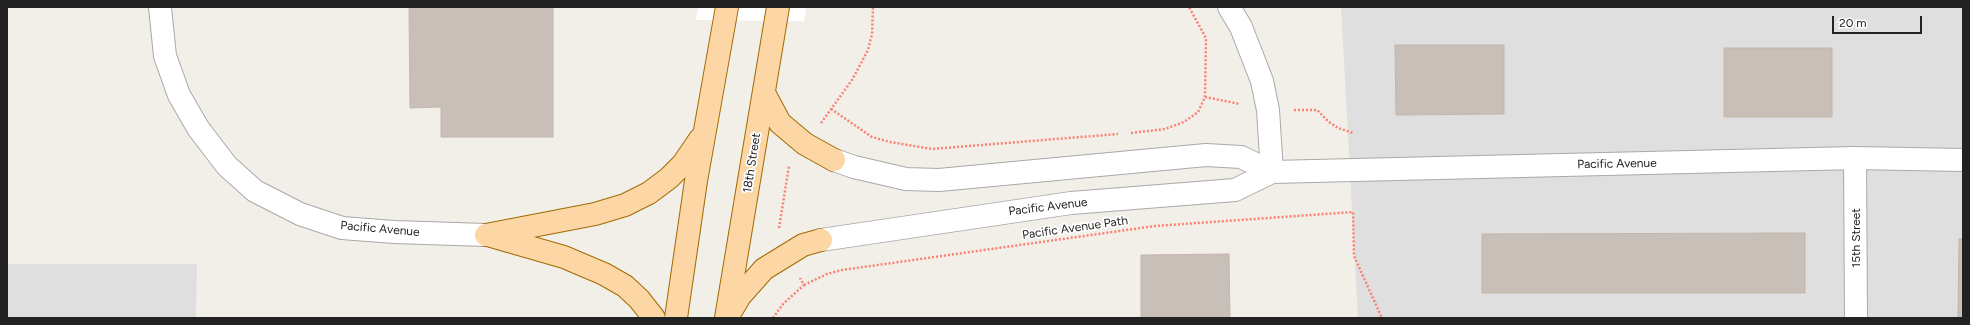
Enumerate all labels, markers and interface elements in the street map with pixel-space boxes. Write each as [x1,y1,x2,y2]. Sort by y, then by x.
scale bar [1834,8,1924,34]
text: 20 m [1839,16,1867,30]
street label: 18th Street [740,132,764,194]
street label: Pacific Avenue [1577,156,1657,172]
street label: Pacific Avenue [1008,195,1088,219]
street label: 15th Street [1849,208,1863,268]
street label: Pacific Avenue Path [1021,213,1129,243]
street label: Pacific Avenue [340,218,420,240]

